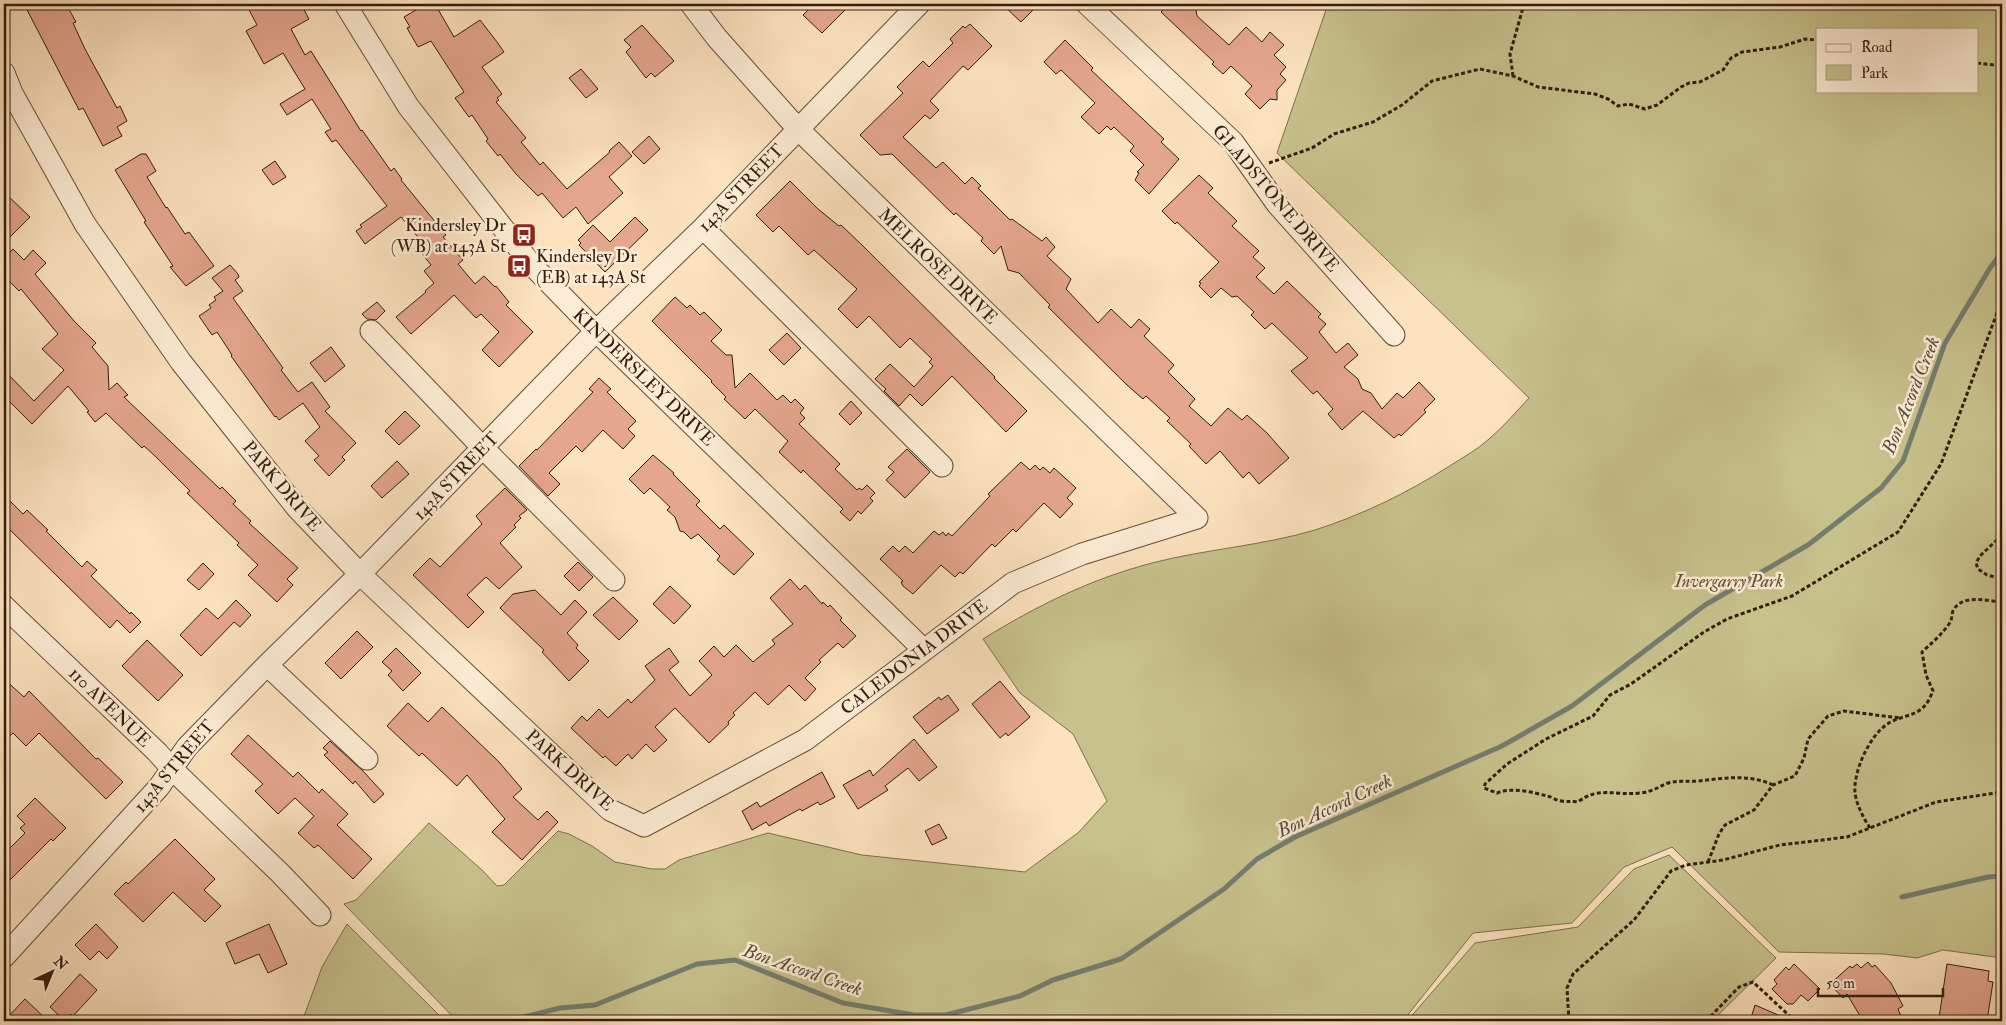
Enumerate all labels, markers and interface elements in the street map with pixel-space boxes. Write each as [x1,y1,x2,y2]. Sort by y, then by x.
legend [1816,28,1978,92]
text: Road [1861,38,1893,57]
text: Park [1861,64,1888,83]
street label: GLADSTONE DRIVE [1207,120,1344,277]
street label: 143A STREET [694,139,790,237]
street label: MELROSE DRIVE [873,203,1002,329]
place label: Kindersley Dr (WB) at 143A St [391,214,506,258]
bus stop icon: Kindersley Dr (WB) at 143A St [511,222,537,248]
place label: Kindersley Dr (EB) at 143A St [536,245,646,289]
bus stop icon: Kindersley Dr (EB) at 143A St [506,253,532,279]
street label: KINDERSLEY DRIVE [568,304,720,451]
water label: Bon Accord Creek [1876,333,1945,458]
street label: 143A STREET [409,427,505,525]
street label: PARK DRIVE [237,436,326,536]
park label: Invergarry Park [1674,570,1783,593]
street label: CALEDONIA DRIVE [836,594,993,720]
street label: 110 AVENUE [64,662,156,752]
street label: 143A STREET [129,715,220,817]
street label: PARK DRIVE [521,725,619,816]
water label: Bon Accord Creek [1272,769,1396,843]
water label: Bon Accord Creek [739,938,865,1002]
north arrow [28,948,78,998]
text: N [50,952,71,974]
scale bar [1818,965,1944,997]
text: 50 m [1826,974,1855,993]

